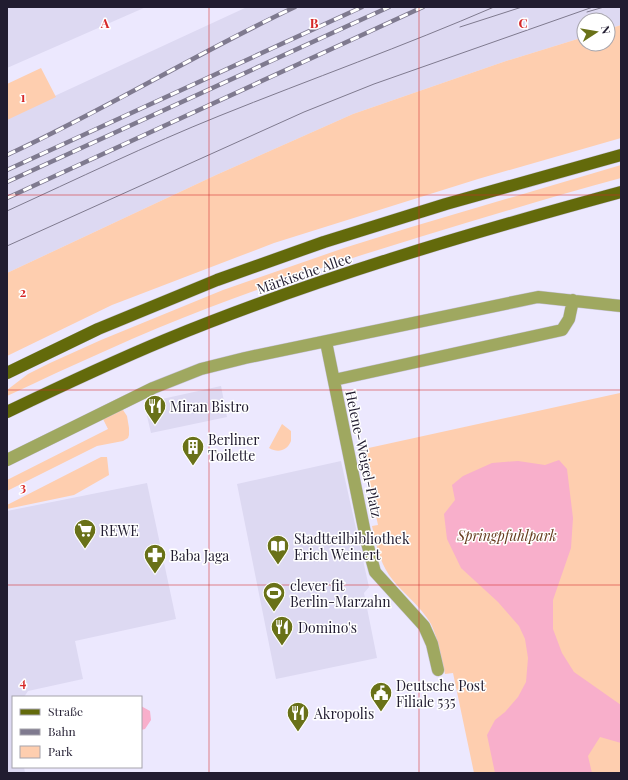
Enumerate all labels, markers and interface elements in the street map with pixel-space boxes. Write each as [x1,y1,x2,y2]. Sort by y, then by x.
north arrow [576,12,616,52]
text: A [100,14,110,31]
text: B [310,14,319,31]
text: C [518,14,528,31]
text: N [598,24,614,35]
text: 1 [21,88,26,105]
street label: Märkische Allee [254,248,354,298]
text: 2 [20,283,27,300]
street label: Helene-Weigel-Platz [341,389,387,520]
restaurant icon: Miran Bistro [142,393,168,426]
place label: Miran Bistro [170,397,249,416]
place label: Berliner Toilette [208,430,260,465]
building icon: Berliner Toilette [180,434,206,467]
text: 3 [20,478,26,495]
supermarket icon: REWE [72,517,98,550]
place label: REWE [100,521,139,540]
park label: Springpfuhlpark [456,526,557,545]
place label: Stadtteilbibliothek Erich Weinert [294,529,410,564]
library icon: Stadtteilbibliothek Erich Weinert [265,533,291,566]
pharmacy icon: Baba Jaga [142,542,168,575]
place label: Baba Jaga [170,546,229,565]
place label: clever fit Berlin-Marzahn [290,576,391,611]
sports icon: clever fit Berlin-Marzahn [261,580,287,613]
restaurant icon: Domino's [269,614,295,647]
place label: Domino's [298,618,357,637]
text: 4 [20,673,27,690]
place label: Deutsche Post Filiale 535 [396,676,486,711]
public building icon: Deutsche Post Filiale 535 [368,680,394,713]
legend [12,696,142,768]
restaurant icon: Akropolis [285,700,311,733]
text: Straße [48,703,83,719]
place label: Akropolis [313,704,374,723]
text: Bahn [48,723,76,739]
text: Park [48,743,73,759]

